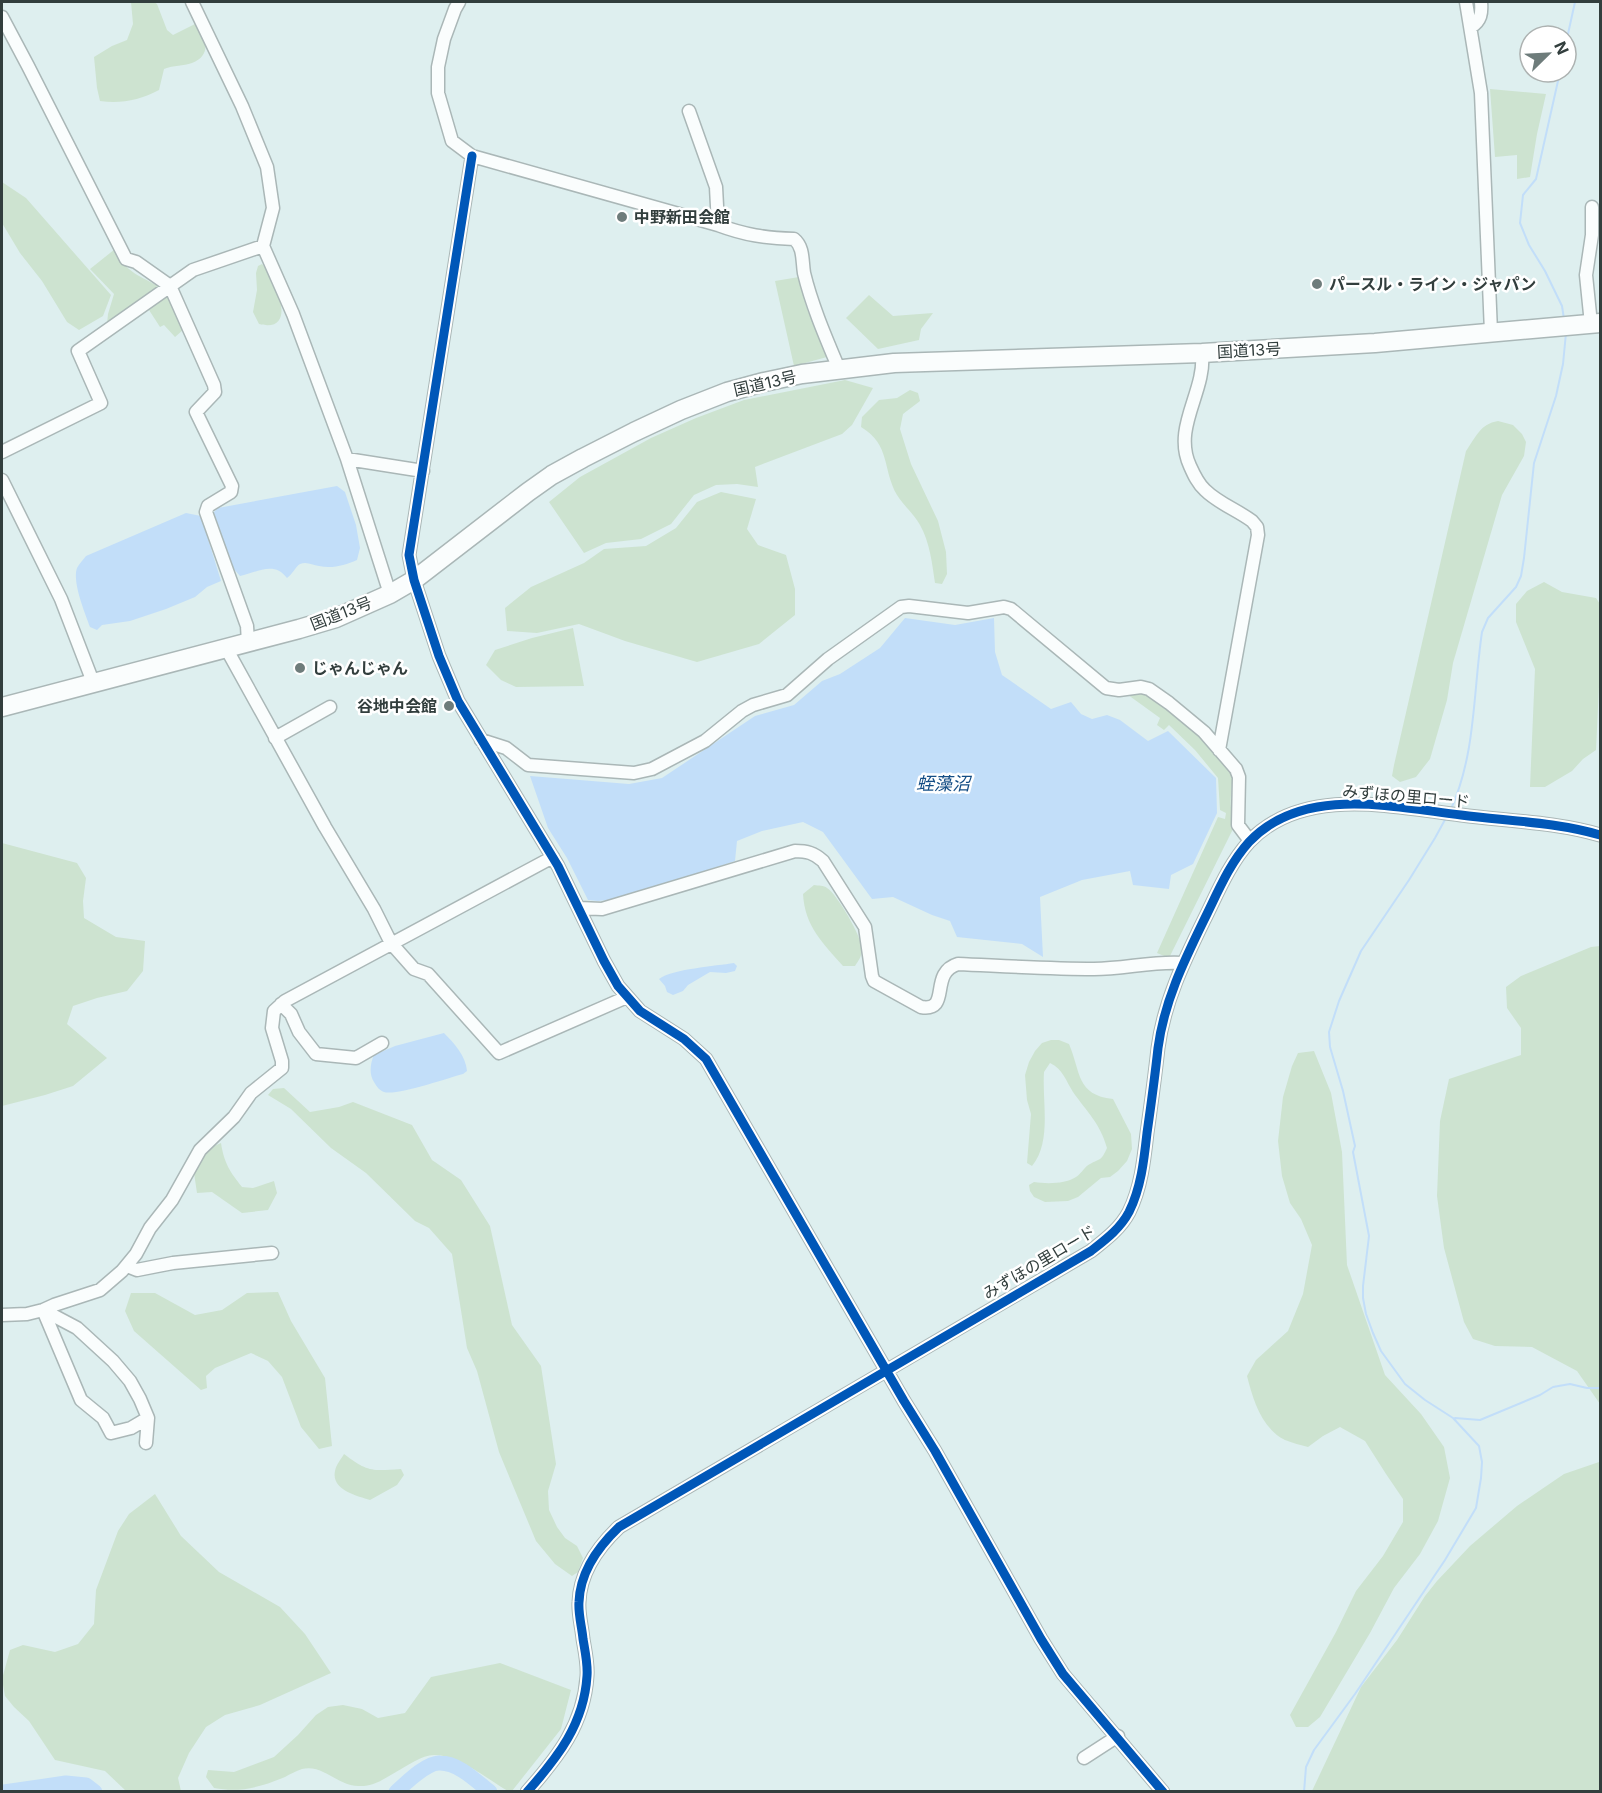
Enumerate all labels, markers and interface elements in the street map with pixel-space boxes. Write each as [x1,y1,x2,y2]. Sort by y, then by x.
north arrow [1518,24,1578,84]
text: N [1550,38,1573,58]
place label: 中野新田会館 [634,207,730,227]
marker: 中野新田会館 [615,210,629,224]
place label: パースル・ライン・ジャパン [1329,274,1536,294]
marker: パースル・ライン・ジャパン [1310,277,1324,291]
street label: 国道13号 [1216,338,1282,362]
street label: 国道13号 [731,366,799,400]
street label: 国道13号 [307,592,375,634]
place label: じゃんじゃん [312,658,408,678]
marker: じゃんじゃん [293,661,307,675]
place label: 谷地中会館 [357,696,437,716]
marker: 谷地中会館 [442,699,456,713]
water label: 蛭藻沼 [916,773,973,794]
street label: みずほの里ロード [1341,780,1471,812]
street label: みずほの里ロード [979,1220,1099,1304]

